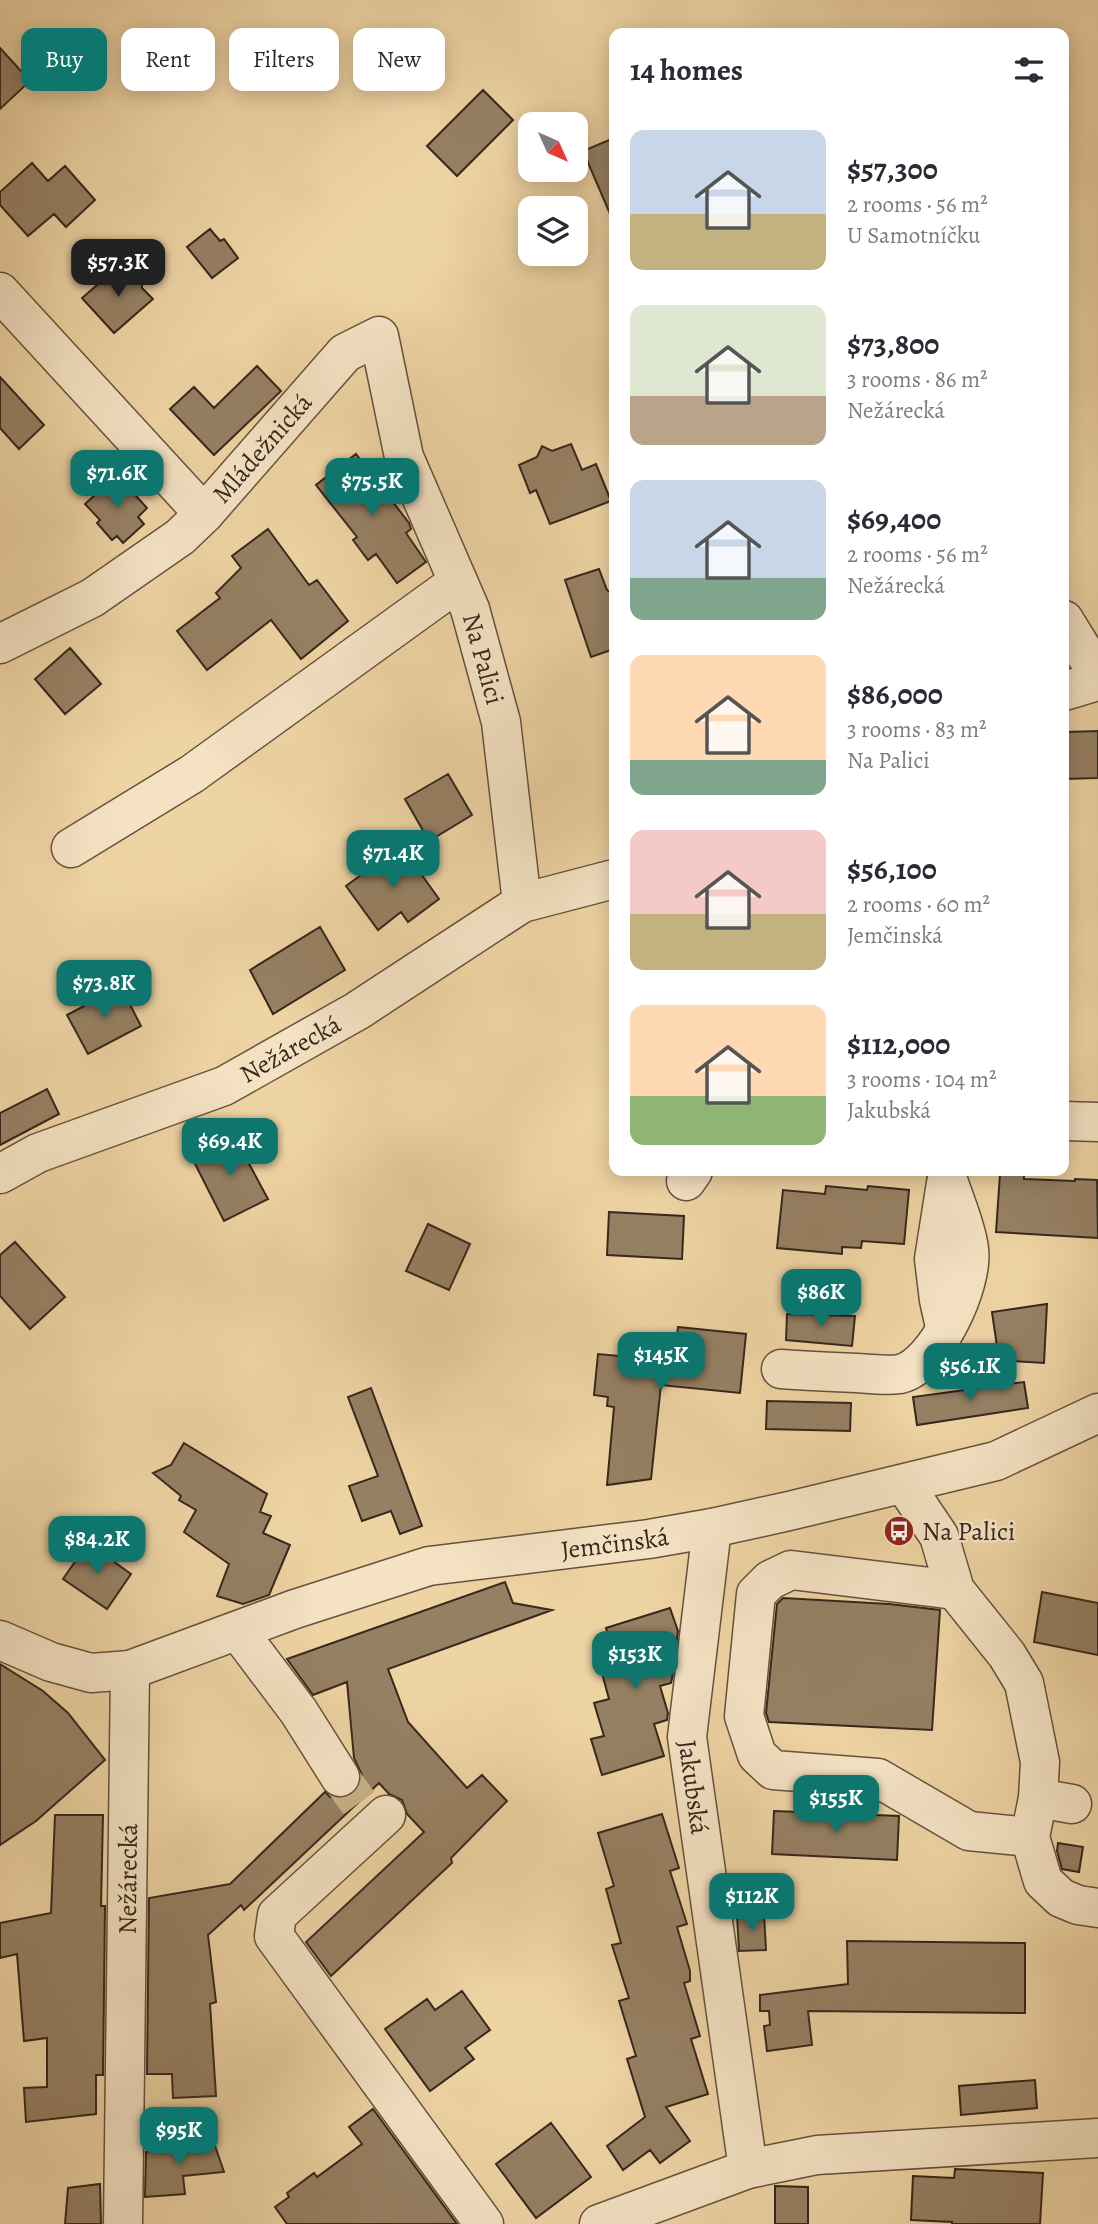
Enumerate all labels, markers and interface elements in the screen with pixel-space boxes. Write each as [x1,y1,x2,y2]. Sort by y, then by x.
chip: Buy [21,28,107,91]
chip: Rent [121,28,215,91]
chip: Filters [229,28,339,91]
chip: New [353,28,445,91]
text: 14 homes [630,50,743,90]
icon: filters [1010,51,1048,89]
north arrow [518,112,588,182]
map controls [518,112,588,266]
text: $57,300 [847,149,938,189]
icon: home [686,158,770,242]
text: 2 rooms · 56 m² [847,189,988,220]
button: layers [518,196,588,266]
text: U Samotníčku [847,220,981,251]
pin: $57.3K [61,240,175,299]
text: $57.3K [87,246,149,277]
text: $73,800 [847,324,939,364]
icon: home [686,333,770,417]
text: 3 rooms · 86 m² [847,364,988,395]
street label: Mládežnická [205,386,320,511]
text: Nežárecká [847,395,945,426]
pin: $71.6K [60,450,174,510]
text: $71.6K [87,457,147,488]
pin: $75.5K [315,458,429,518]
text: $75.5K [341,465,403,496]
text: $69,400 [847,499,941,539]
icon: home [686,508,770,592]
text: 2 rooms · 56 m² [847,539,988,570]
text: Nežárecká [847,570,945,601]
street label: Na Palici [454,609,512,709]
text: $86,000 [847,674,943,714]
icon: home [686,683,770,767]
text: 3 rooms · 83 m² [847,714,987,745]
text: Na Palici [847,745,930,776]
pin: $71.4K [336,830,450,890]
text: $71.4K [362,837,424,868]
text: $56,100 [847,849,937,889]
icon: home [686,858,770,942]
text: 2 rooms · 60 m² [847,889,990,920]
text: Jemčinská [847,920,943,951]
pin: $73.8K [47,960,161,1020]
text: $73.8K [73,967,135,998]
street label: Nežárecká [233,1007,347,1092]
text: $112,000 [847,1024,950,1064]
icon: home [686,1033,770,1117]
text: 3 rooms · 104 m² [847,1064,996,1095]
text: Jakubská [847,1095,931,1126]
pin: $69.4K [173,1118,287,1178]
text: $69.4K [198,1125,262,1156]
pin: $86K [780,1270,862,1329]
text: $86K [797,1276,845,1307]
pin: $145K [612,1332,710,1392]
text: $145K [634,1339,688,1370]
pin: $56.1K [913,1344,1027,1403]
text: $56.1K [940,1350,1000,1381]
bus stop icon: Na Palici [882,1514,916,1548]
place label: Na Palici [922,1514,1015,1549]
pin: $84.2K [40,1516,154,1576]
street label: Jemčinská [559,1519,672,1568]
text: $84.2K [64,1523,130,1554]
pin: $153K [586,1632,684,1691]
text: $153K [608,1638,662,1669]
street label: Jakubská [670,1738,718,1837]
pin: $155K [787,1776,885,1835]
text: $155K [809,1782,863,1813]
street label: Nežárecká [110,1823,146,1935]
pin: $112K [703,1874,801,1933]
text: $112K [725,1880,779,1911]
pin: $95K [138,2108,220,2167]
text: $95K [156,2114,202,2145]

